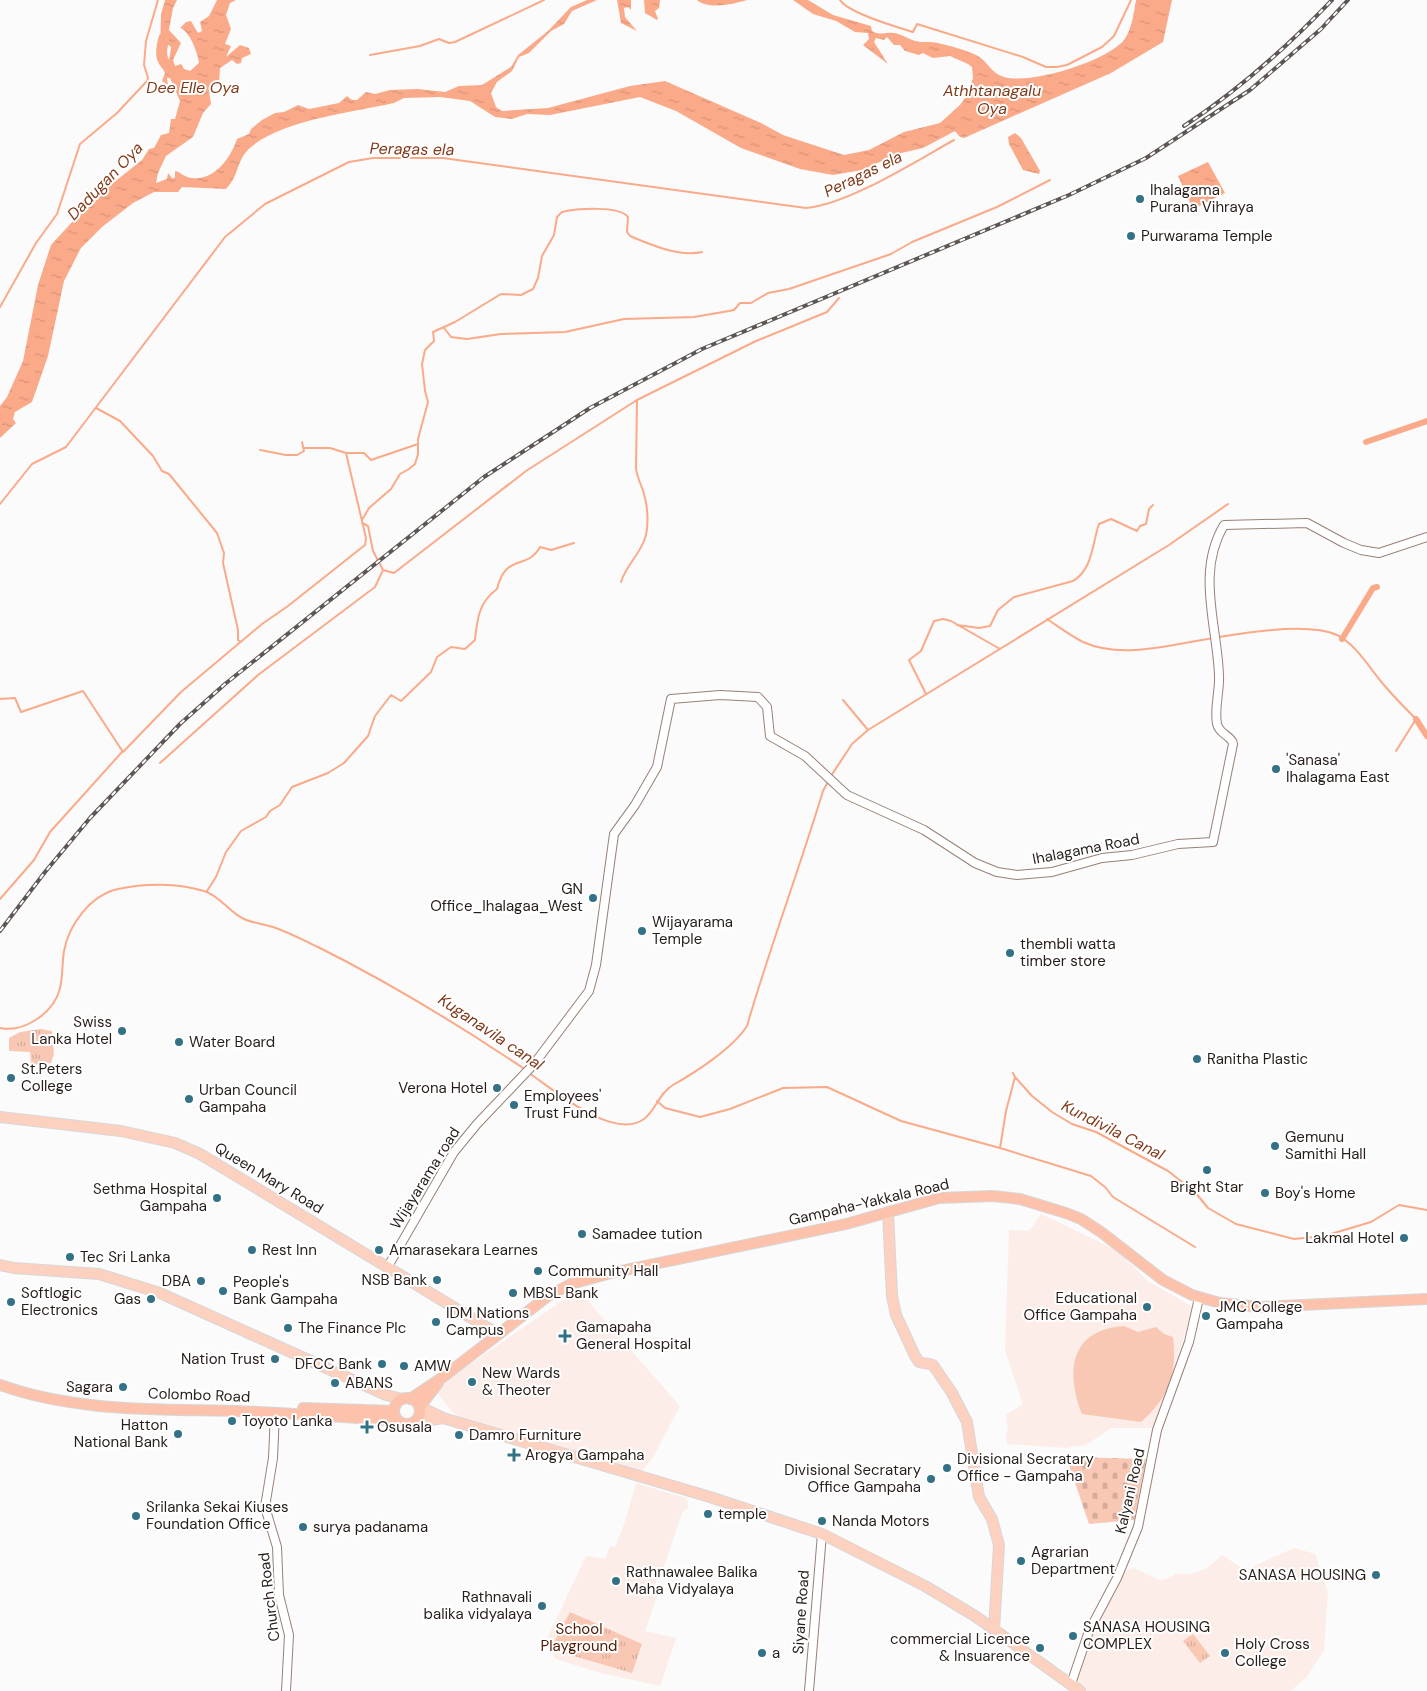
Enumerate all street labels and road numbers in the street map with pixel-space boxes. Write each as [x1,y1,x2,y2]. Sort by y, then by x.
street label: Ihalagama Road [1031,829,1141,869]
street label: Wijayarama road [386,1123,464,1233]
street label: Queen Mary Road [211,1138,327,1218]
street label: Gampaha-Yakkala Road [787,1174,951,1230]
street label: Colombo Road [147,1383,251,1407]
street label: Kalyani Road [1110,1446,1150,1536]
street label: Church Road [254,1551,284,1643]
street label: Siyane Road [788,1569,814,1655]

